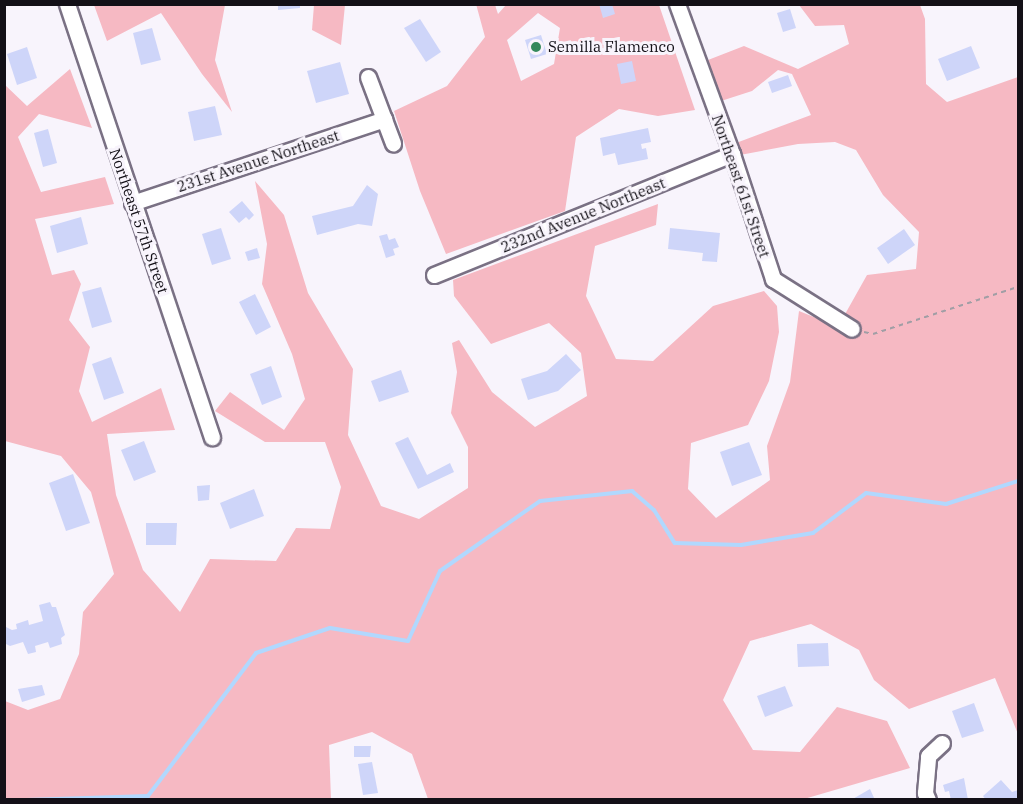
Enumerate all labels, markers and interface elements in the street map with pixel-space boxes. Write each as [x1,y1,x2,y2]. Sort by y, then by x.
place label: Semilla Flamenco [548,38,675,56]
marker: Semilla Flamenco [529,40,543,54]
street label: Northeast 61st Street [708,112,774,260]
street label: 231st Avenue Northeast [175,126,341,196]
street label: Northeast 57th Street [106,146,172,296]
street label: 232nd Avenue Northeast [498,174,668,256]

